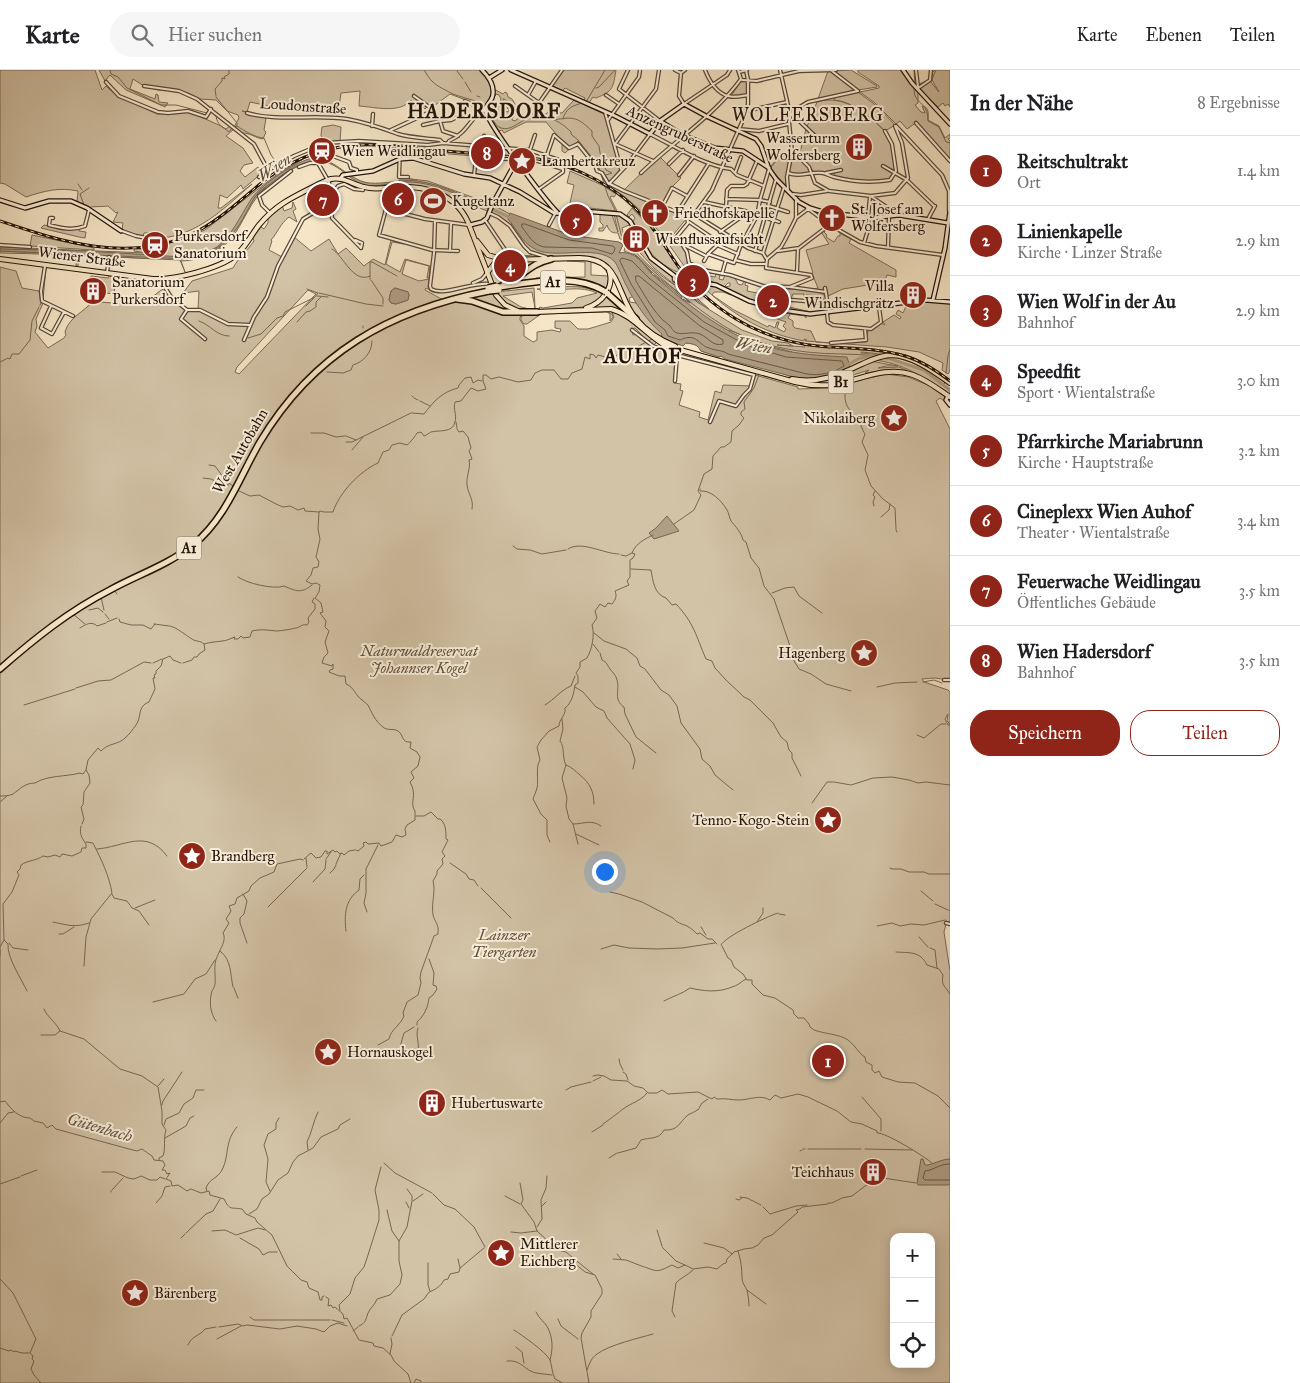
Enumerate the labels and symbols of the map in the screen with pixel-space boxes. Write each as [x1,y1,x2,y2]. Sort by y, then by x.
street label: Loudonstraße [259,94,347,118]
district label: HADERSDORF [407,99,561,123]
street label: Anzengruberstraße [623,101,736,167]
district label: WOLFERSBERG [732,104,884,126]
place label: Wasserturm Wolfersberg [766,129,841,164]
building icon: Wasserturm Wolfersberg [844,132,874,162]
pin: 8 [471,134,503,172]
station icon: Wien Weidlingau [307,136,337,166]
place label: Wien Weidlingau [341,142,446,160]
place icon: Lambertakreuz [507,146,537,176]
water label: Wien [254,149,295,185]
place label: Lambertakreuz [541,152,635,170]
pin: 6 [382,180,414,218]
pin: 7 [307,181,339,219]
sports icon: Kugeltanz [418,186,448,216]
place label: Kugeltanz [452,192,514,210]
church icon: Friedhofskapelle [640,198,670,228]
place label: St. Josef am Wolfersberg [851,200,926,235]
pin: 5 [560,201,592,239]
church icon: St. Josef am Wolfersberg [817,203,847,233]
place label: Friedhofskapelle [674,204,775,222]
building icon: Wienflussaufsicht [621,224,651,254]
place label: Purkersdorf Sanatorium [174,227,249,262]
station icon: Purkersdorf Sanatorium [140,230,170,260]
place label: Wienflussaufsicht [655,230,765,248]
street label: Wiener Straße [37,243,127,271]
pin: 4 [494,247,526,285]
pin: 3 [677,262,709,300]
road number: A1 [540,270,566,293]
place label: Sanatorium Purkersdorf [112,273,187,308]
building icon: Sanatorium Purkersdorf [78,276,108,306]
place label: Villa Windischgrätz [805,277,895,312]
building icon: Villa Windischgrätz [898,280,928,310]
pin: 2 [757,282,789,320]
water label: Wien [734,333,774,358]
district label: AUHOF [602,344,682,368]
road number: B1 [828,370,854,394]
place icon: Nikolaiberg [879,403,909,433]
street label: West Autobahn [208,405,272,497]
place label: Nikolaiberg [803,409,876,427]
road number: A1 [176,536,202,559]
place icon: Hagenberg [849,638,879,668]
park label: Naturwaldreservat Johannser Kogel [359,642,479,677]
place label: Hagenberg [778,644,846,662]
place icon: Tenno-Kogo-Stein [813,805,843,835]
place label: Tenno-Kogo-Stein [692,811,809,829]
place icon: Brandberg [177,841,207,871]
place label: Brandberg [211,847,276,865]
your location [592,859,618,885]
park label: Lainzer Tiergarten [472,926,536,961]
place icon: Hornauskogel [313,1037,343,1067]
pin: 1 [812,1042,844,1080]
place label: Hornauskogel [347,1043,434,1061]
building icon: Hubertuswarte [417,1088,447,1118]
place label: Hubertuswarte [451,1094,543,1112]
water label: Gütenbach [65,1109,135,1146]
building icon: Teichhaus [858,1157,888,1187]
place label: Teichhaus [792,1163,854,1181]
place label: Mittlerer Eichberg [520,1235,578,1270]
place icon: Mittlerer Eichberg [486,1238,516,1268]
place icon: Bärenberg [120,1278,150,1308]
place label: Bärenberg [154,1284,217,1302]

